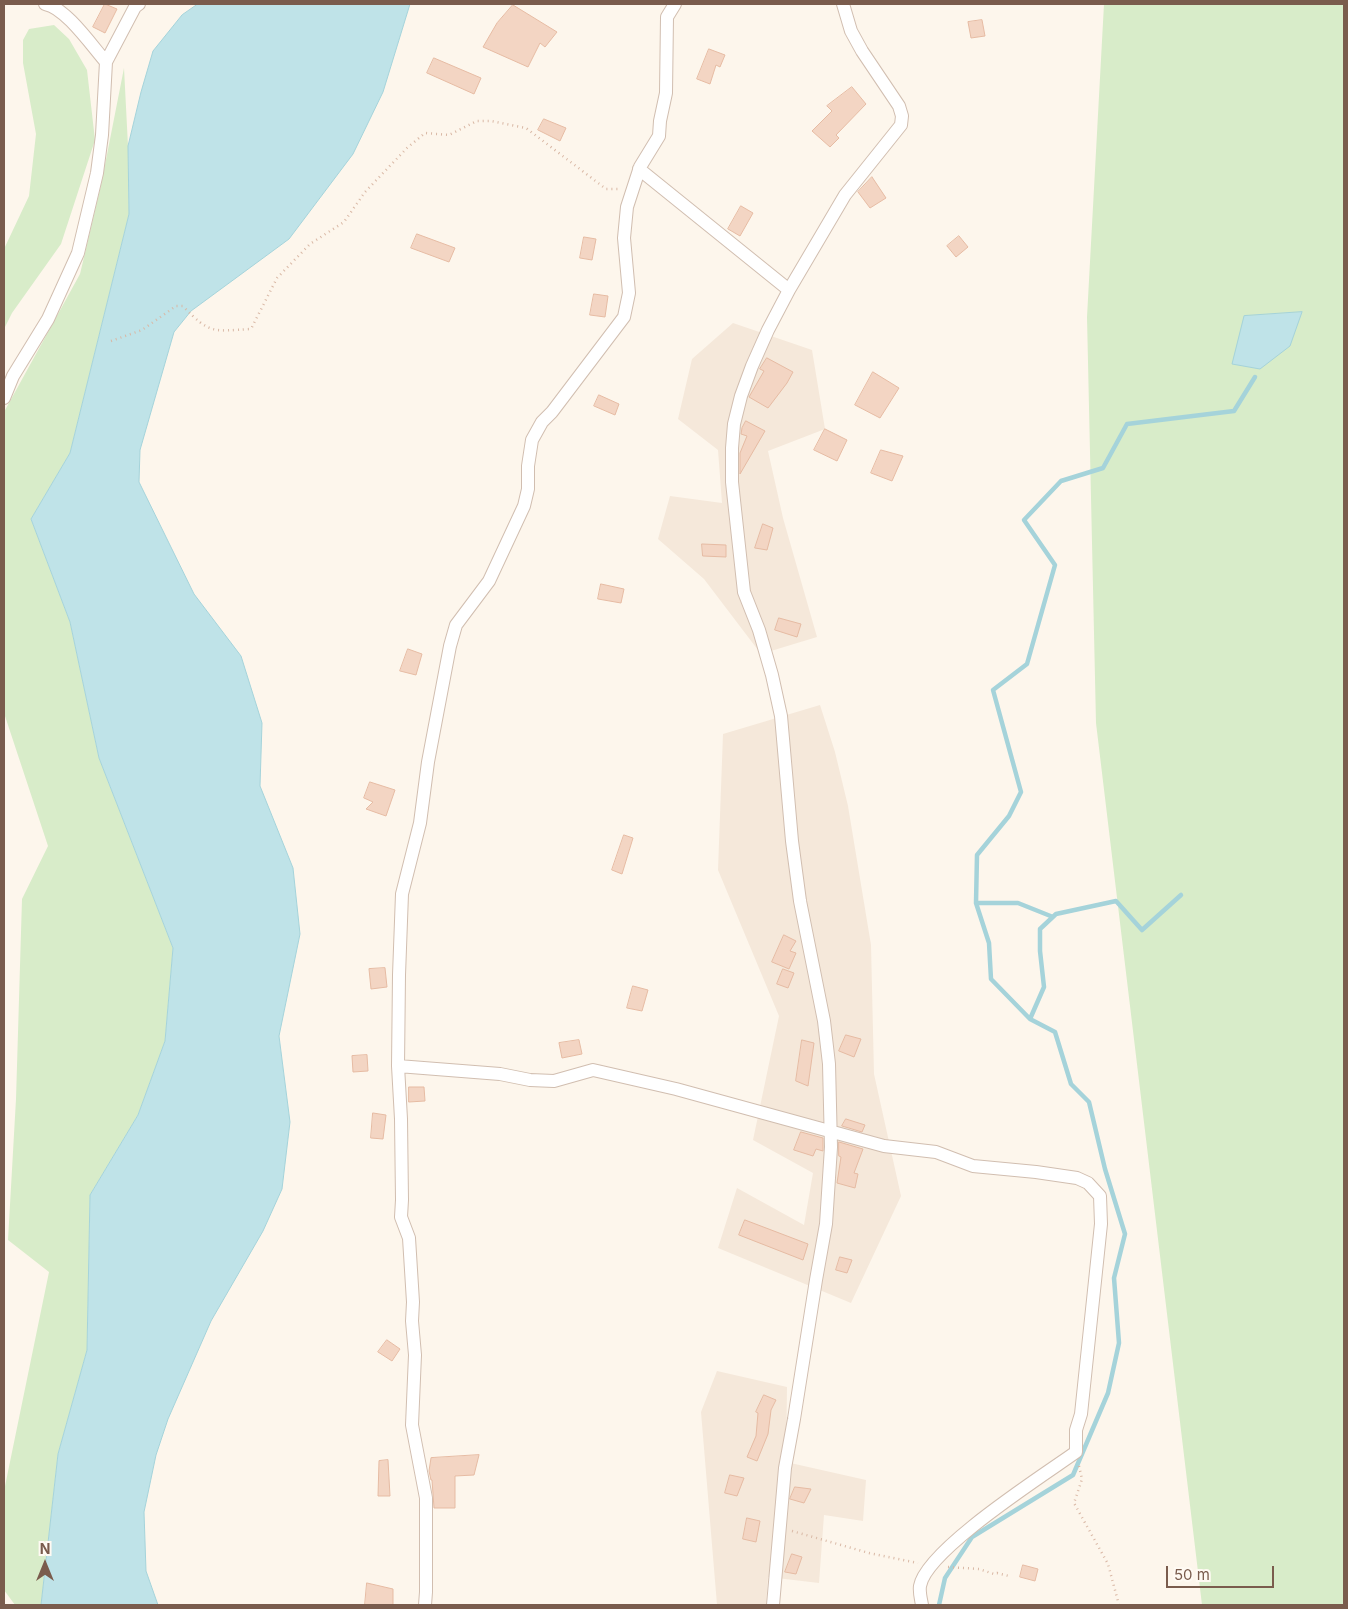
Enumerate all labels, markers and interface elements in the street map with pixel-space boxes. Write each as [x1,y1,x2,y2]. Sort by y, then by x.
north arrow [20,1539,70,1589]
text: N [40,1540,50,1557]
scale bar [1168,1556,1276,1588]
text: 50 m [1174,1565,1210,1584]

